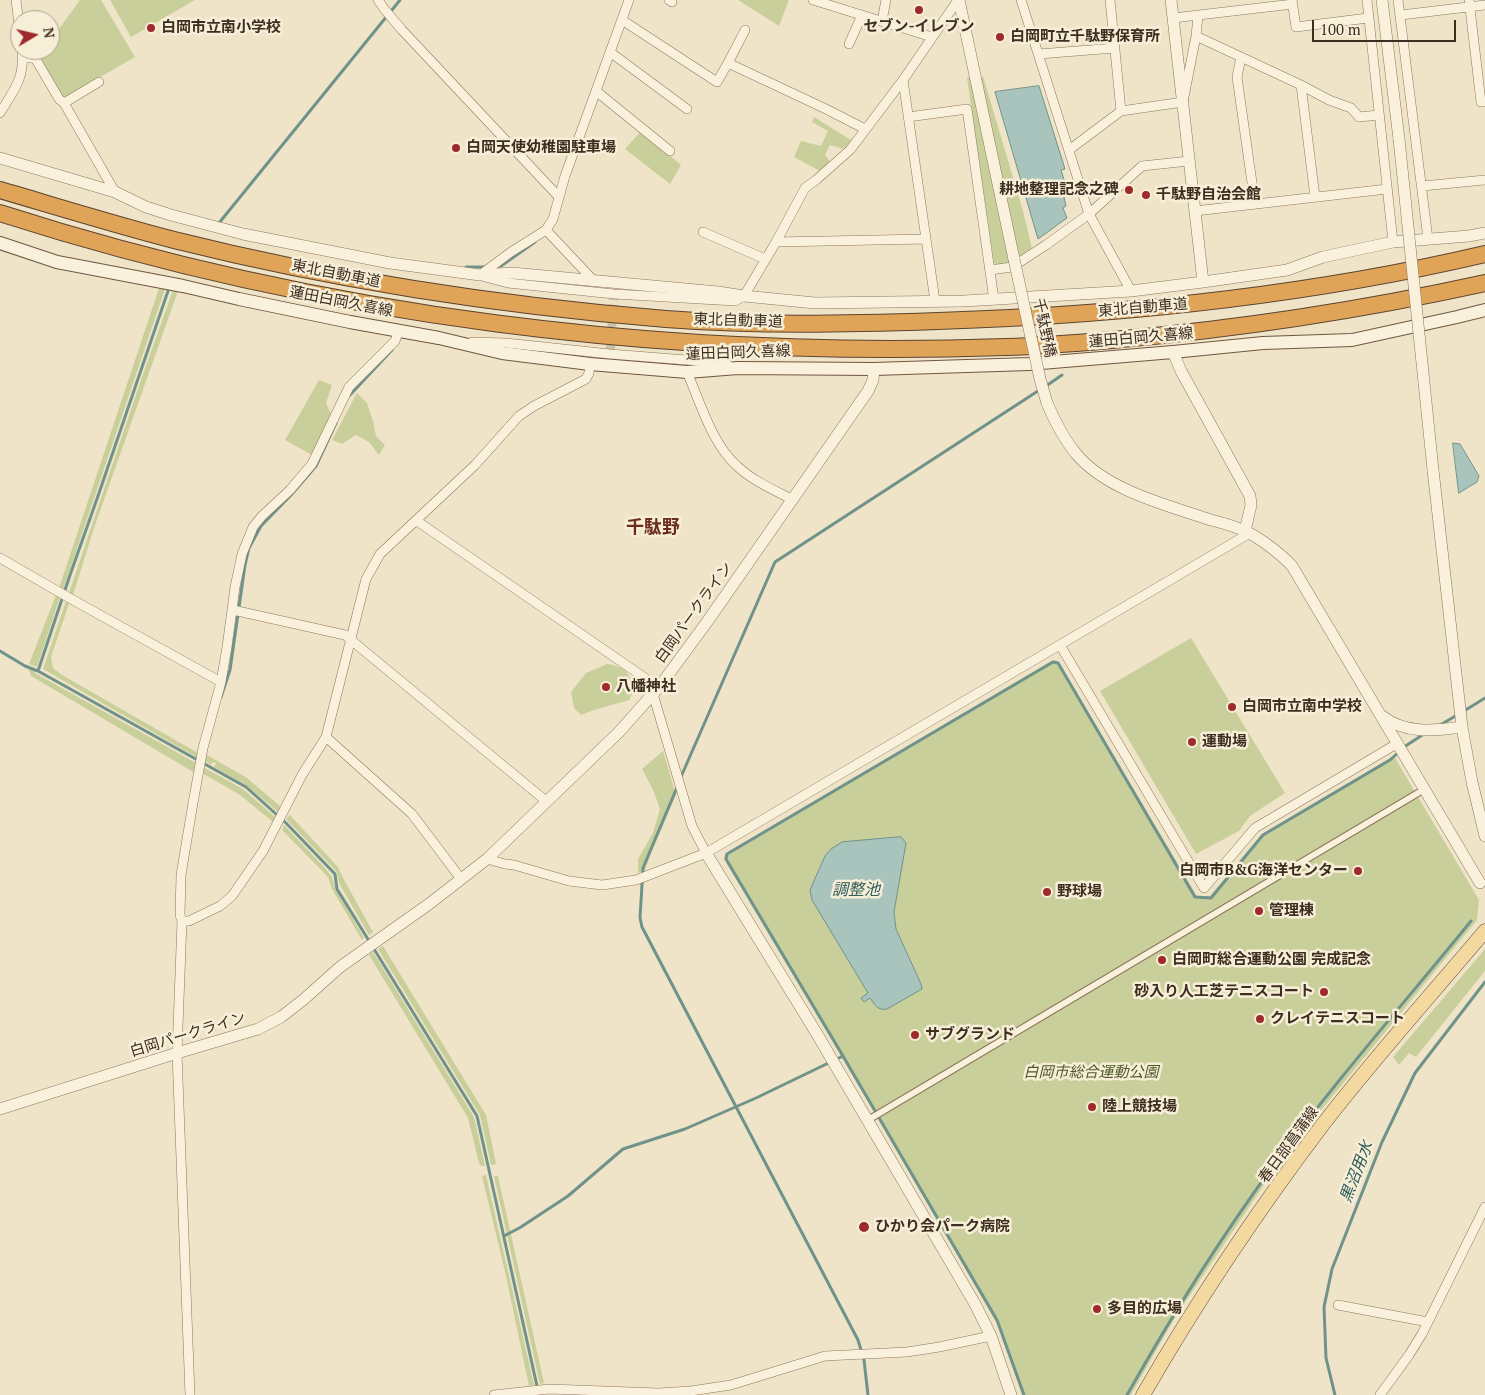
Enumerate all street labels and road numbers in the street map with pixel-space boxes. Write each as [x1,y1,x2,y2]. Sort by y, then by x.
street label: 東北自動車道 [290,257,382,291]
street label: 蓮田白岡久喜線 [288,283,394,321]
street label: 東北自動車道 [1097,295,1189,321]
street label: 千駄野橋 [1029,297,1059,359]
street label: 東北自動車道 [693,310,783,332]
street label: 蓮田白岡久喜線 [1088,324,1194,352]
street label: 蓮田白岡久喜線 [685,342,791,364]
street label: 白岡パークライン [651,559,737,667]
street label: 白岡パークライン [128,1009,248,1061]
street label: 春日部菖蒲線 [1255,1103,1323,1187]

